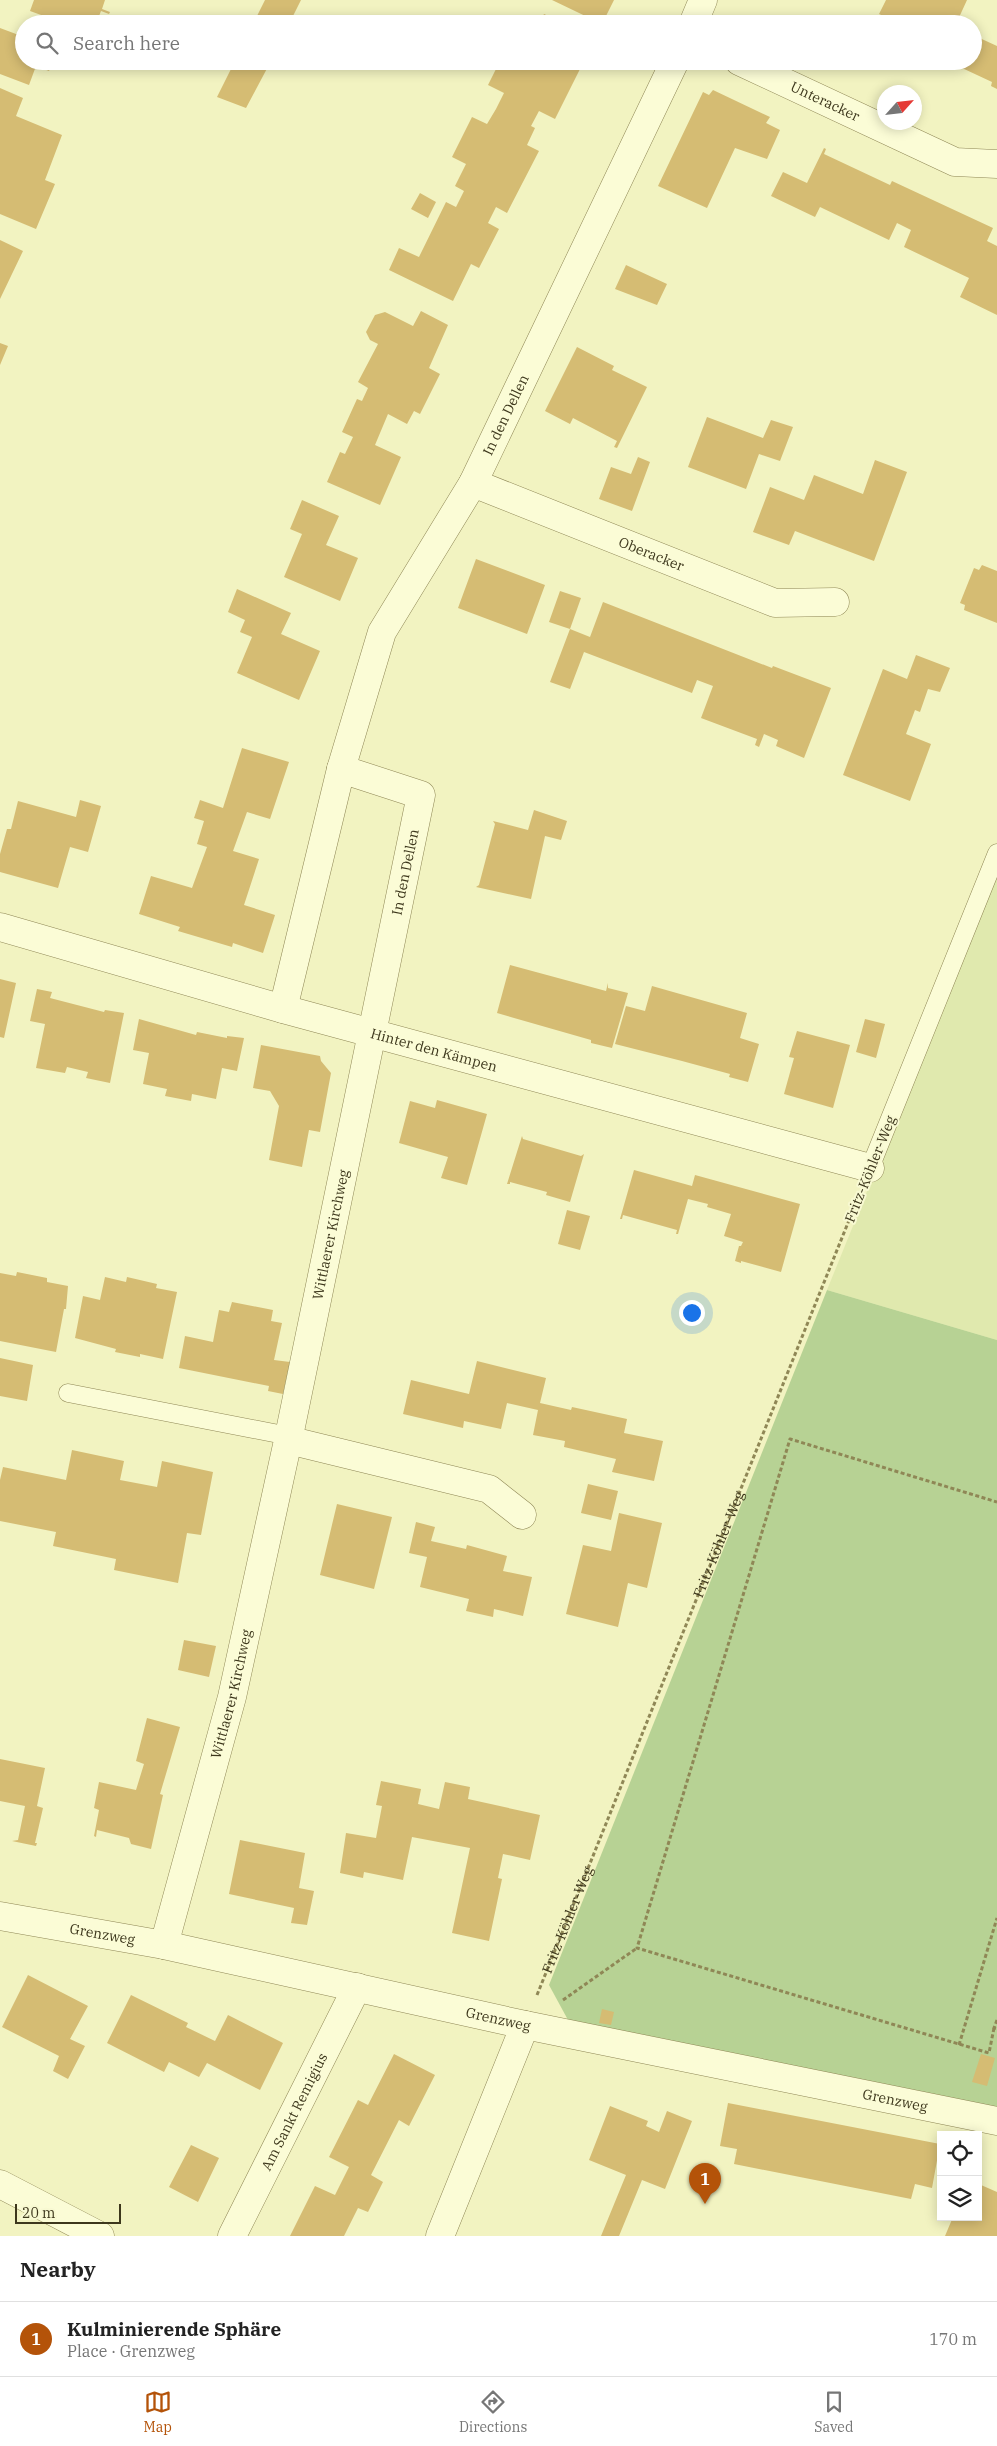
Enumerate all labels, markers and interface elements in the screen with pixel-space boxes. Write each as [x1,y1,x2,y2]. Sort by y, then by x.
search box [15,15,982,70]
icon: search [33,29,61,57]
text: Search here [73,31,180,55]
street label: Unteracker [788,77,863,126]
north arrow [877,85,922,130]
street label: In den Dellen [479,371,533,458]
street label: Oberacker [616,533,687,575]
street label: In den Dellen [387,827,423,917]
street label: Hinter den Kämpen [369,1024,499,1076]
street label: Fritz-Köhler-Weg [840,1113,900,1225]
street label: Wittlaerer Kirchweg [308,1168,353,1301]
your location [679,1300,705,1326]
street label: Fritz-Köhler-Weg [689,1488,748,1600]
street label: Wittlaerer Kirchweg [207,1627,256,1760]
street label: Fritz-Köhler-Weg [538,1863,597,1976]
street label: Grenzweg [68,1920,137,1949]
street label: Grenzweg [464,2003,533,2035]
street label: Am Sankt Remigius [257,2050,331,2174]
street label: Grenzweg [861,2085,930,2116]
map controls [937,2131,982,2221]
button: locate [937,2131,982,2176]
pin: 1 [689,2163,721,2204]
button: layers [937,2176,982,2221]
scale bar [15,2201,121,2224]
text: 20 m [22,2204,55,2222]
text: Nearby [20,2255,96,2283]
text: Kulminierende Sphäre [67,2317,281,2341]
text: 1 [31,2329,41,2349]
text: 170 m [929,2329,977,2349]
text: Place · Grenzweg [67,2341,195,2361]
tab: Map [144,2388,172,2436]
tab: Directions [459,2388,527,2436]
tab: Saved [814,2388,853,2436]

